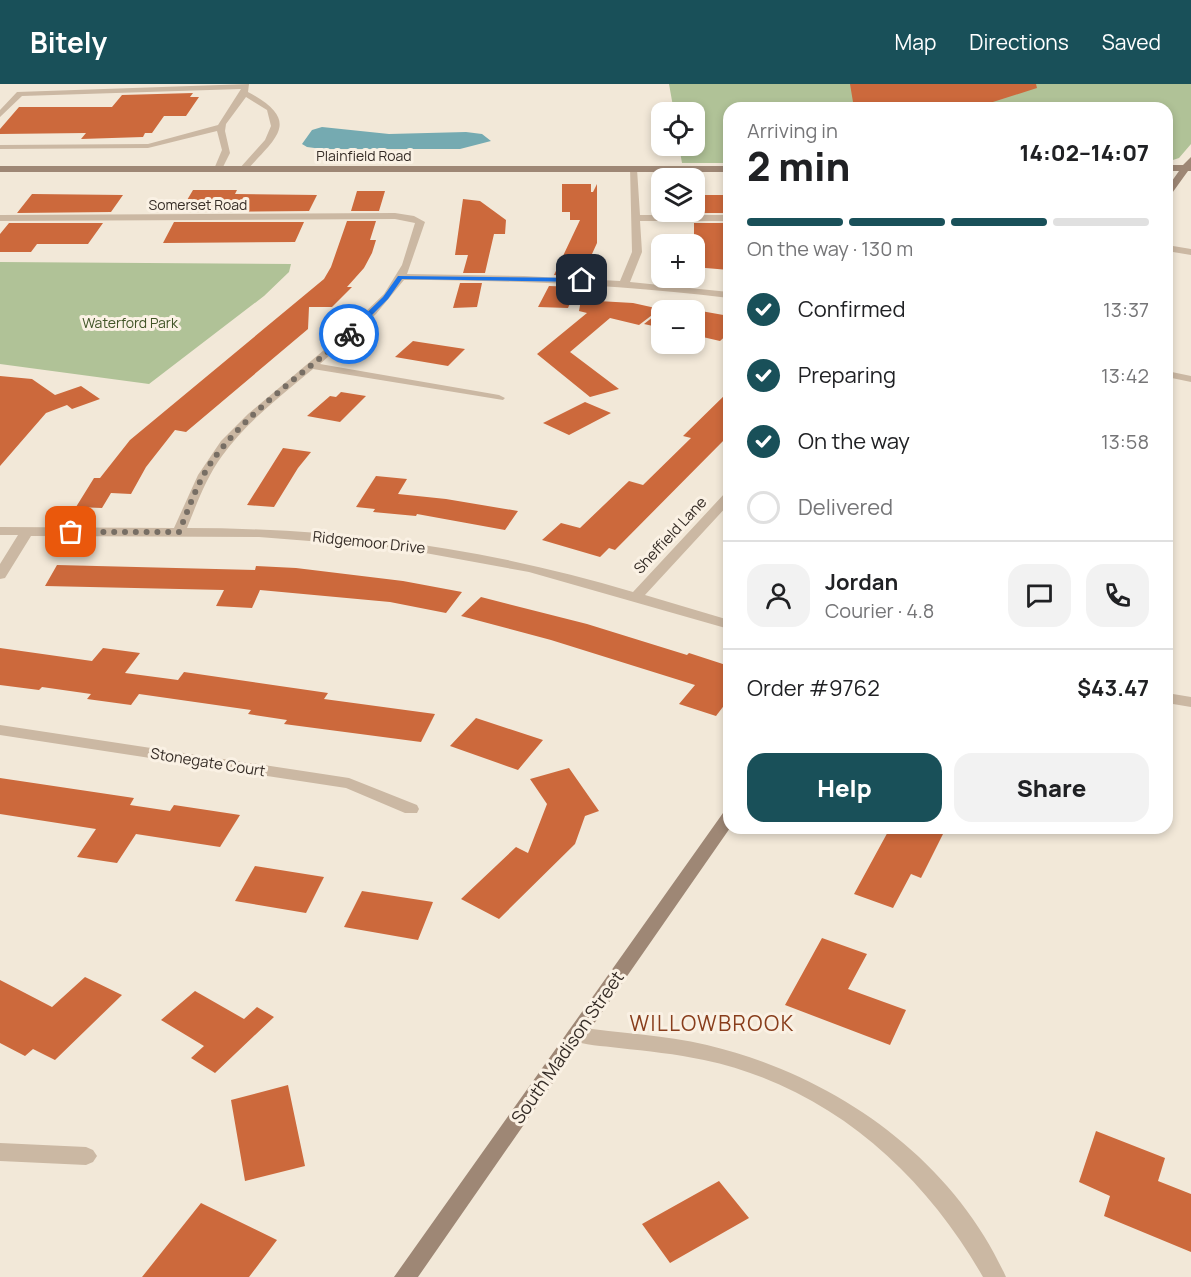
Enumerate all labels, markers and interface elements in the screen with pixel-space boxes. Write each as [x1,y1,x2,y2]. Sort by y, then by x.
text: Bitely [30,23,107,61]
text: Map [895,28,936,56]
text: Directions [969,28,1069,56]
text: Saved [1102,28,1161,56]
map controls [651,102,705,354]
button: locate [651,102,705,156]
text: Arriving in [747,117,838,144]
text: 14:02–14:07 [1019,138,1149,168]
text: 2 min [747,139,850,193]
street label: Plainfield Road [316,146,412,165]
button: layers [651,168,705,222]
street label: Somerset Road [149,195,247,214]
button: + [651,234,705,288]
text: On the way · 130 m [747,235,913,262]
pin [556,254,607,305]
icon: home [565,263,598,296]
icon: check [747,293,780,326]
text: Confirmed [798,294,906,324]
text: 13:37 [1103,296,1149,323]
button: − [651,300,705,354]
courier [319,304,379,364]
park label: Waterford Park [82,313,179,332]
icon: bike [333,318,366,351]
icon: check [747,359,780,392]
text: Preparing [798,360,896,390]
text: 13:42 [1101,362,1149,389]
icon: check [747,425,780,458]
text: On the way [798,426,910,456]
text: 13:58 [1101,428,1149,455]
street label: Sheffield Lane [629,492,711,578]
text: Delivered [798,492,893,522]
pin [45,506,96,557]
icon: bag [54,515,87,548]
street label: Ridgemoor Drive [312,526,427,558]
button: person [747,564,810,627]
button: chat [1008,564,1071,627]
button: phone [1086,564,1149,627]
text: Jordan [825,567,898,597]
text: Courier · 4.8 [825,597,934,624]
text: Order #9762 [747,673,880,703]
text: $43.47 [1077,673,1149,703]
street label: Stonegate Court [149,743,267,781]
button: Help [747,753,942,822]
button: Share [954,753,1149,822]
street label: South Madison Street [505,966,629,1128]
district label: WILLOWBROOK [629,1009,795,1037]

